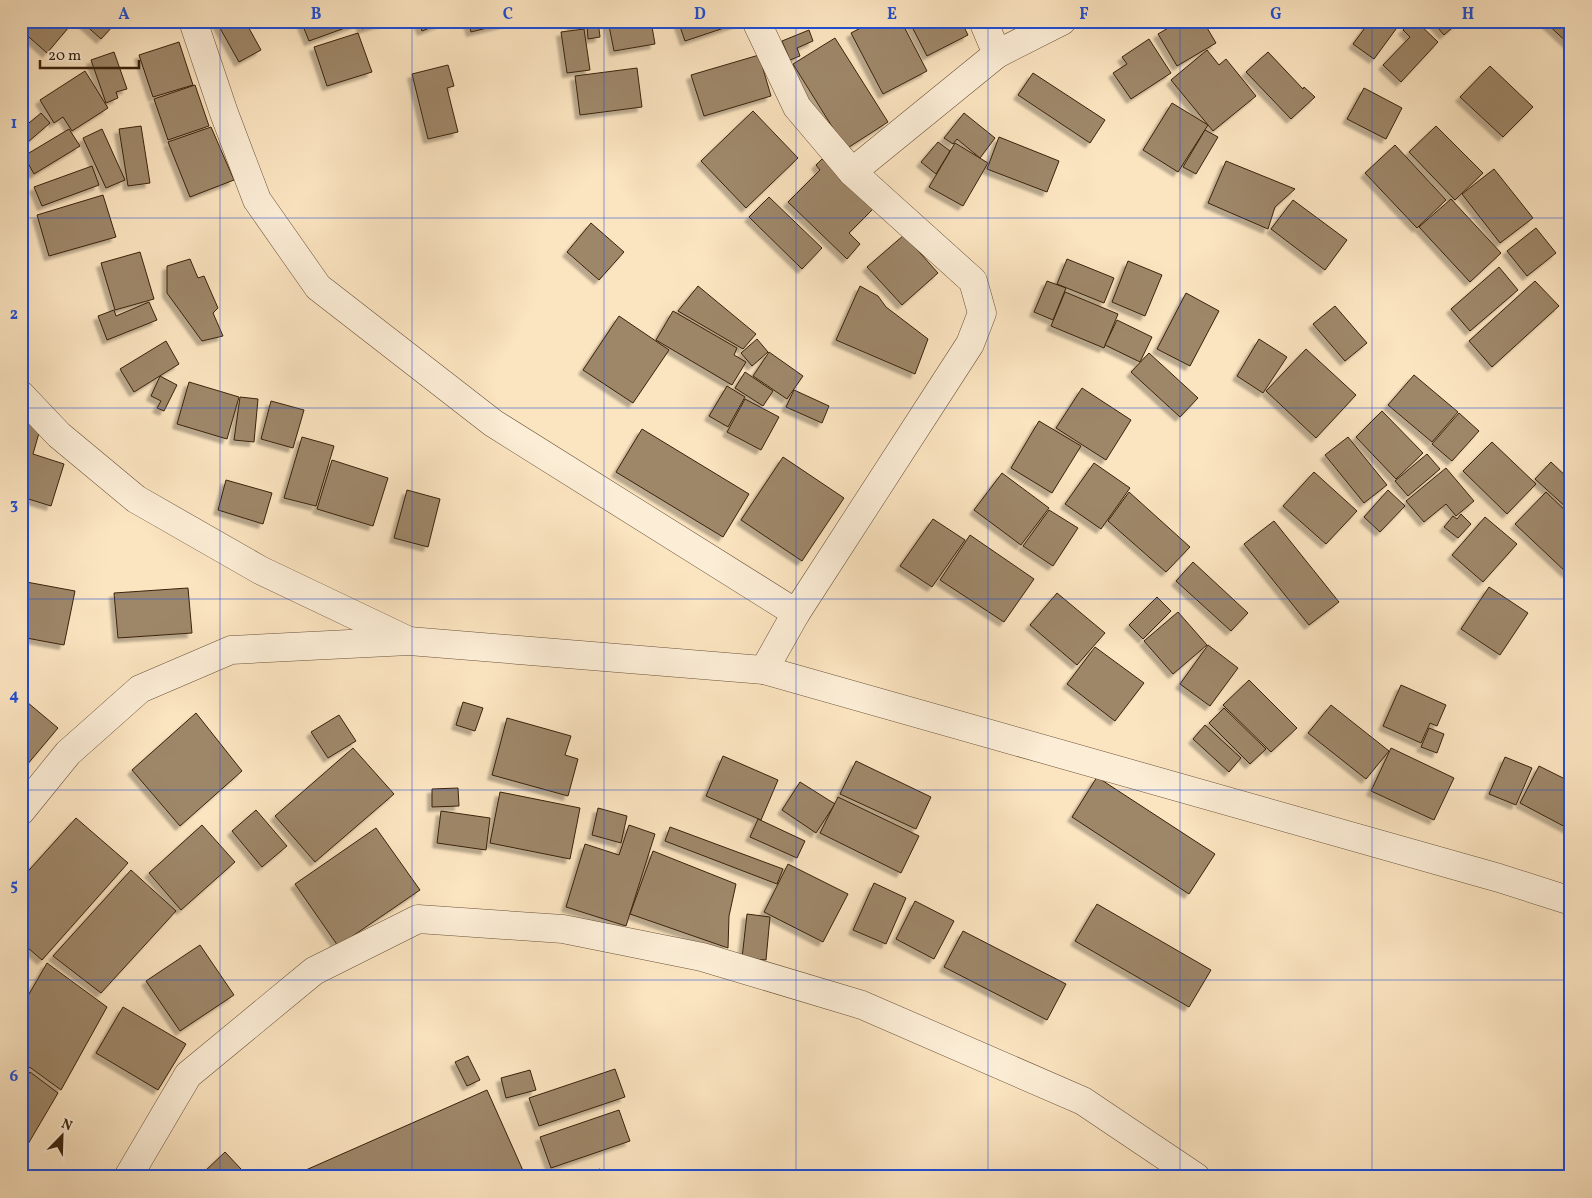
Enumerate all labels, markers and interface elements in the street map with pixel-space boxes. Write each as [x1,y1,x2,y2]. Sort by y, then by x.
text: A [118,4,130,26]
text: B [311,4,322,26]
text: C [503,4,513,26]
text: D [694,4,706,26]
text: E [887,4,897,26]
text: F [1079,4,1089,26]
text: G [1270,4,1282,26]
text: H [1462,4,1474,26]
scale bar [40,38,139,70]
text: 20 m [48,46,81,67]
text: 1 [11,113,17,135]
text: 2 [10,304,18,326]
text: 3 [10,494,18,516]
text: 4 [9,685,19,707]
text: 5 [10,875,18,897]
text: 6 [10,1066,19,1088]
north arrow [38,1110,88,1160]
text: N [58,1115,75,1136]

